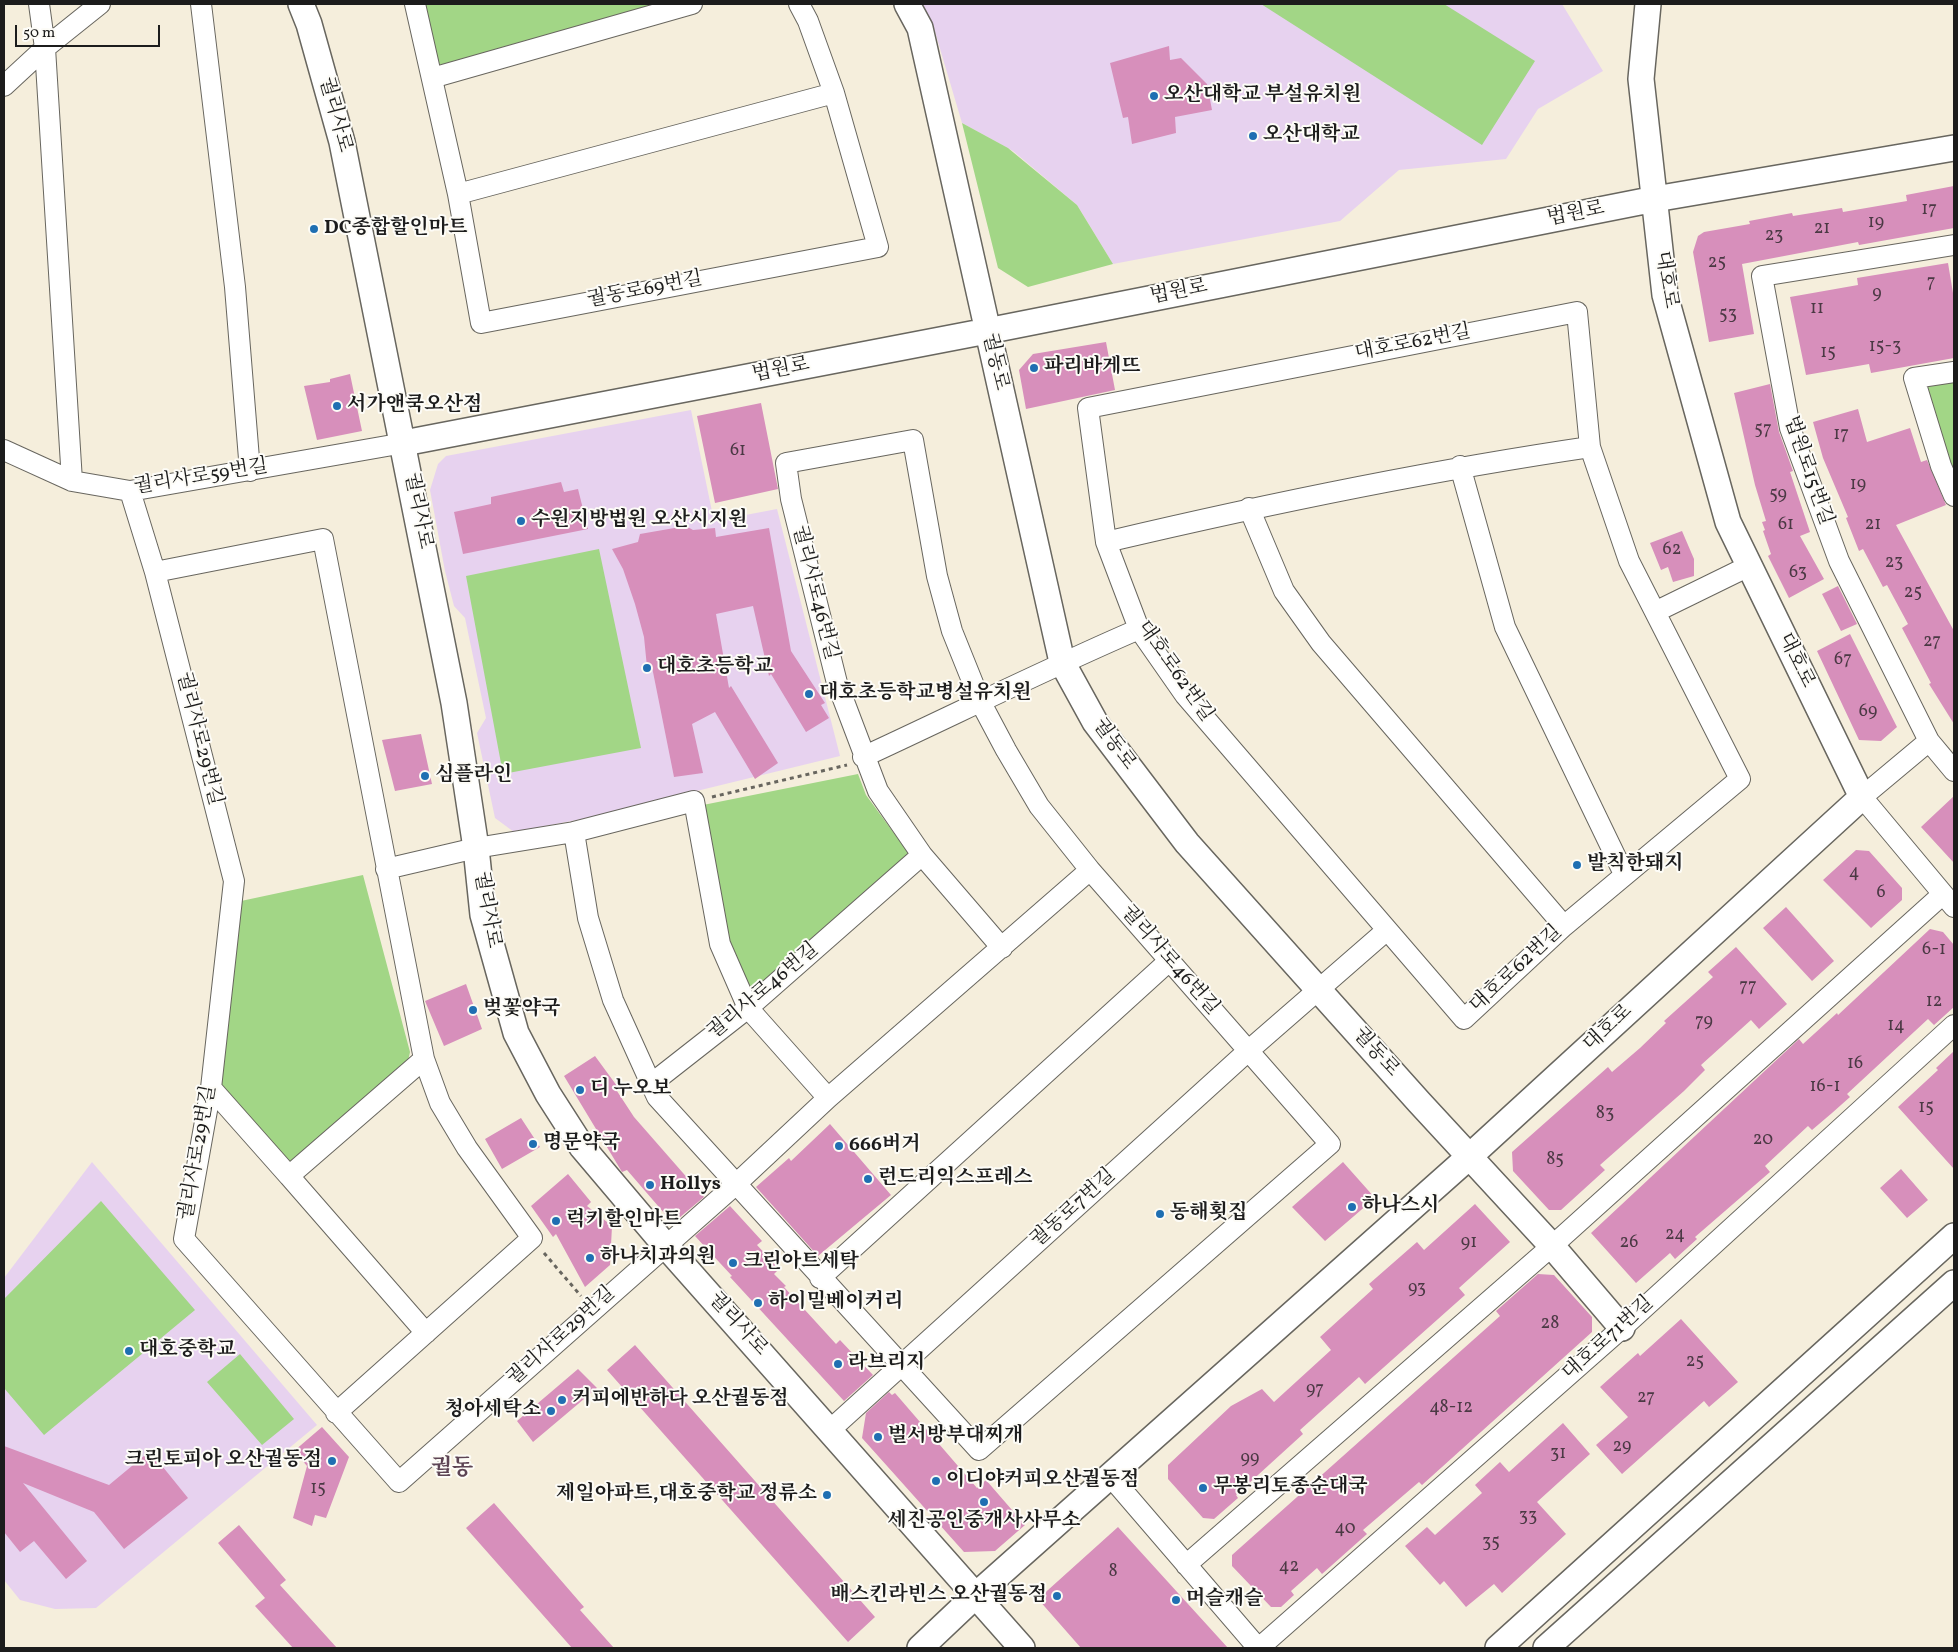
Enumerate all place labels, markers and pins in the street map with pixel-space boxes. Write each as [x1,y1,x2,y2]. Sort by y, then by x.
place label: 오산대학교 부설유치원 [1164,84,1361,108]
marker: 오산대학교 부설유치원 [1148,90,1160,102]
place label: 오산대학교 [1263,124,1360,148]
marker: 오산대학교 [1247,130,1259,142]
place label: DC종합할인마트 [324,217,467,241]
marker: DC종합할인마트 [308,223,320,235]
place label: 파리바게뜨 [1044,356,1141,380]
marker: 파리바게뜨 [1028,362,1040,374]
place label: 서가앤쿡오산점 [347,394,482,418]
marker: 서가앤쿡오산점 [331,400,343,412]
place label: 수원지방법원 오산시지원 [531,509,748,533]
marker: 수원지방법원 오산시지원 [515,515,527,527]
place label: 대호초등학교 [657,656,773,680]
marker: 대호초등학교 [641,662,653,674]
place label: 대호초등학교병설유치원 [819,682,1032,706]
marker: 대호초등학교병설유치원 [803,688,815,700]
place label: 심플라인 [435,764,512,788]
marker: 심플라인 [419,770,431,782]
place label: 발칙한돼지 [1587,853,1684,877]
marker: 발칙한돼지 [1571,859,1583,871]
place label: 벚꽃약국 [483,998,560,1022]
marker: 벚꽃약국 [467,1004,479,1016]
place label: 디 누오보 [590,1078,671,1102]
marker: 디 누오보 [574,1084,586,1096]
place label: 명문약국 [543,1132,620,1156]
place label: 666버거 [849,1134,921,1158]
marker: 명문약국 [527,1138,539,1150]
marker: 666버거 [833,1140,845,1152]
place label: 런드리익스프레스 [878,1167,1033,1191]
place label: Hollys [660,1173,721,1197]
marker: 런드리익스프레스 [862,1173,874,1185]
marker: Hollys [644,1179,656,1191]
place label: 하나스시 [1362,1195,1439,1219]
marker: 하나스시 [1346,1201,1358,1213]
place label: 동해횟집 [1170,1202,1247,1226]
marker: 동해횟집 [1154,1208,1166,1220]
place label: 럭키할인마트 [566,1209,682,1233]
marker: 럭키할인마트 [550,1215,562,1227]
place label: 하나치과의원 [600,1246,716,1270]
place label: 크린아트세탁 [743,1251,859,1275]
marker: 하나치과의원 [584,1252,596,1264]
marker: 크린아트세탁 [727,1257,739,1269]
place label: 하이밀베이커리 [768,1291,903,1315]
marker: 하이밀베이커리 [752,1297,764,1309]
place label: 대호중학교 [139,1339,236,1363]
marker: 대호중학교 [123,1345,135,1357]
place label: 라브리지 [848,1352,925,1376]
marker: 라브리지 [832,1358,844,1370]
place label: 커피에반하다 오산궐동점 [572,1388,789,1412]
marker: 커피에반하다 오산궐동점 [556,1394,568,1406]
place label: 청아세탁소 [444,1399,541,1423]
marker: 청아세탁소 [545,1405,557,1417]
place label: 벌서방부대찌개 [888,1425,1023,1449]
marker: 벌서방부대찌개 [872,1431,884,1443]
place label: 크린토피아 오산궐동점 [125,1449,322,1473]
marker: 크린토피아 오산궐동점 [326,1455,338,1467]
place label: 이디야커피오산궐동점 [946,1469,1139,1493]
marker: 이디야커피오산궐동점 [930,1475,942,1487]
place label: 무봉리토종순대국 [1213,1476,1368,1500]
marker: 무봉리토종순대국 [1197,1482,1209,1494]
place label: 제일아파트,대호중학교 정류소 [556,1483,817,1507]
marker: 제일아파트,대호중학교 정류소 [821,1489,833,1501]
marker: 세진공인중개사사무소 [978,1496,990,1508]
place label: 세진공인중개사사무소 [887,1510,1081,1534]
place label: 배스킨라빈스 오산궐동점 [830,1584,1047,1608]
place label: 머슬캐슬 [1186,1588,1263,1612]
marker: 배스킨라빈스 오산궐동점 [1051,1590,1063,1602]
marker: 머슬캐슬 [1170,1594,1182,1606]

